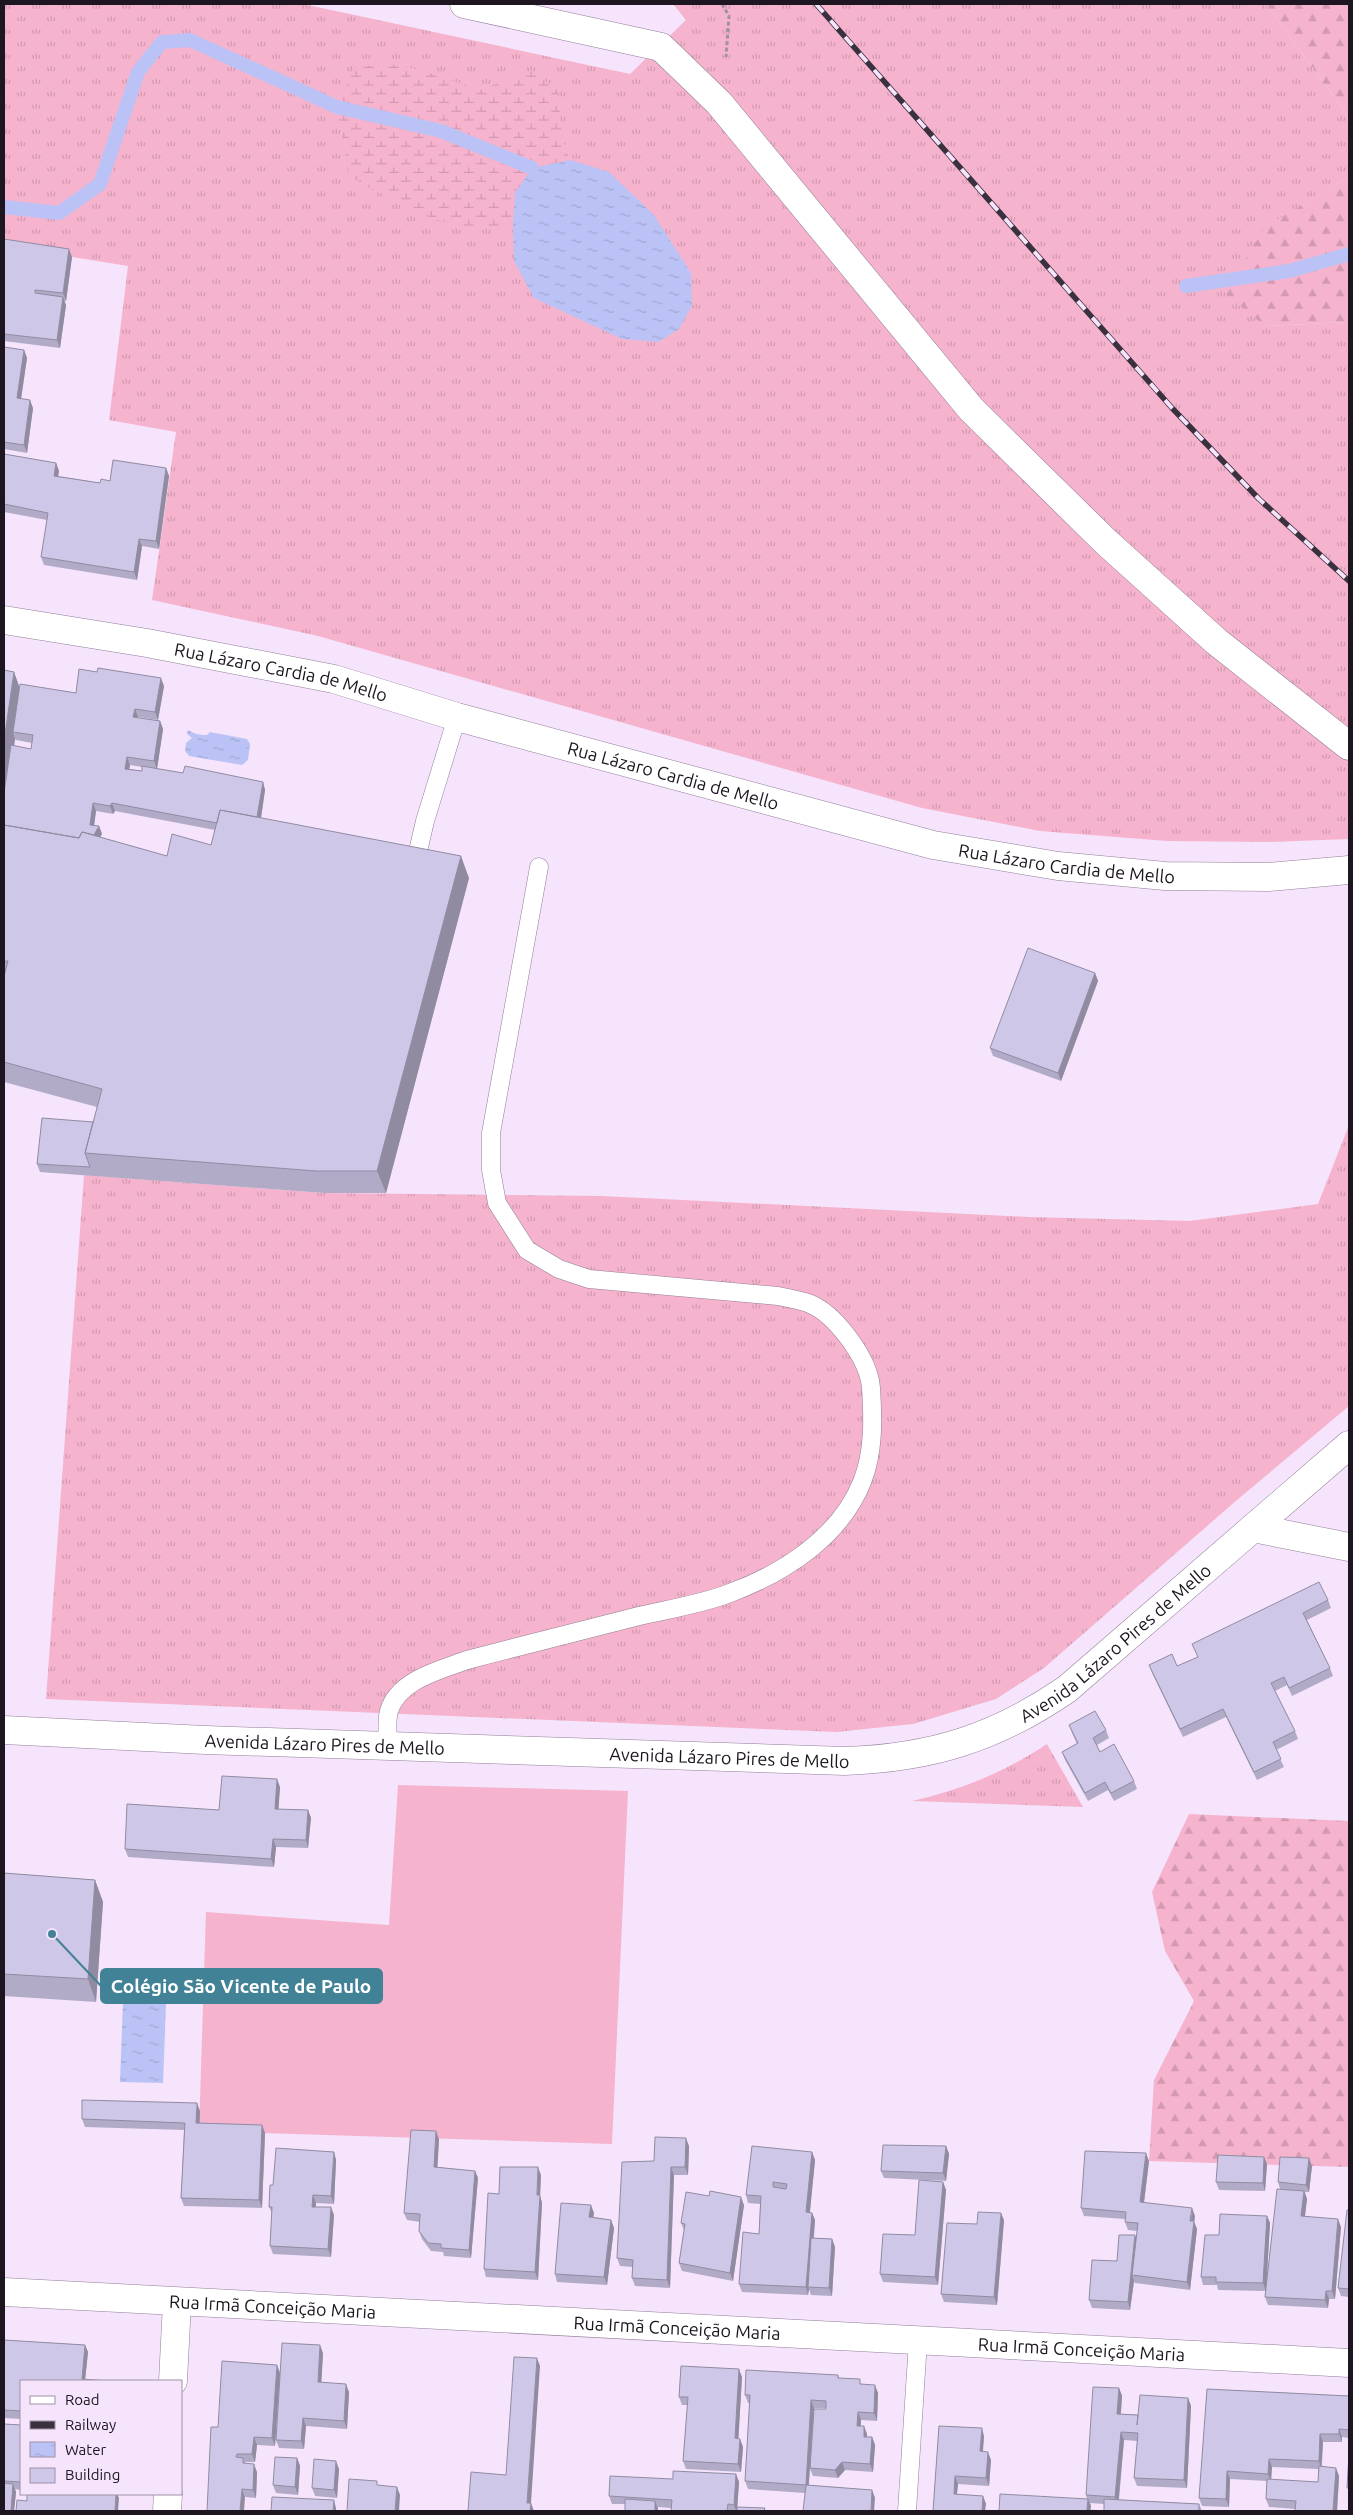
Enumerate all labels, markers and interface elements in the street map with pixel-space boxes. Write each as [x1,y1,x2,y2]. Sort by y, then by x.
street label: Rua Lázaro Cardia de Mello [173,639,390,705]
street label: Rua Lázaro Cardia de Mello [565,737,781,813]
street label: Rua Lázaro Cardia de Mello [957,839,1175,886]
street label: Avenida Lázaro Pires de Mello [1016,1559,1215,1726]
street label: Avenida Lázaro Pires de Mello [204,1730,445,1758]
street label: Avenida Lázaro Pires de Mello [609,1743,850,1771]
callout: Colégio São Vicente de Paulo [101,1969,382,2003]
text: Colégio São Vicente de Paulo [111,1975,371,1997]
street label: Rua Irmã Conceição Maria [169,2291,377,2322]
street label: Rua Irmã Conceição Maria [573,2312,781,2343]
street label: Rua Irmã Conceição Maria [977,2333,1186,2364]
legend [20,2380,182,2495]
text: Road [65,2391,100,2408]
text: Railway [65,2416,116,2433]
text: Water [65,2441,106,2458]
text: Building [65,2466,120,2483]

